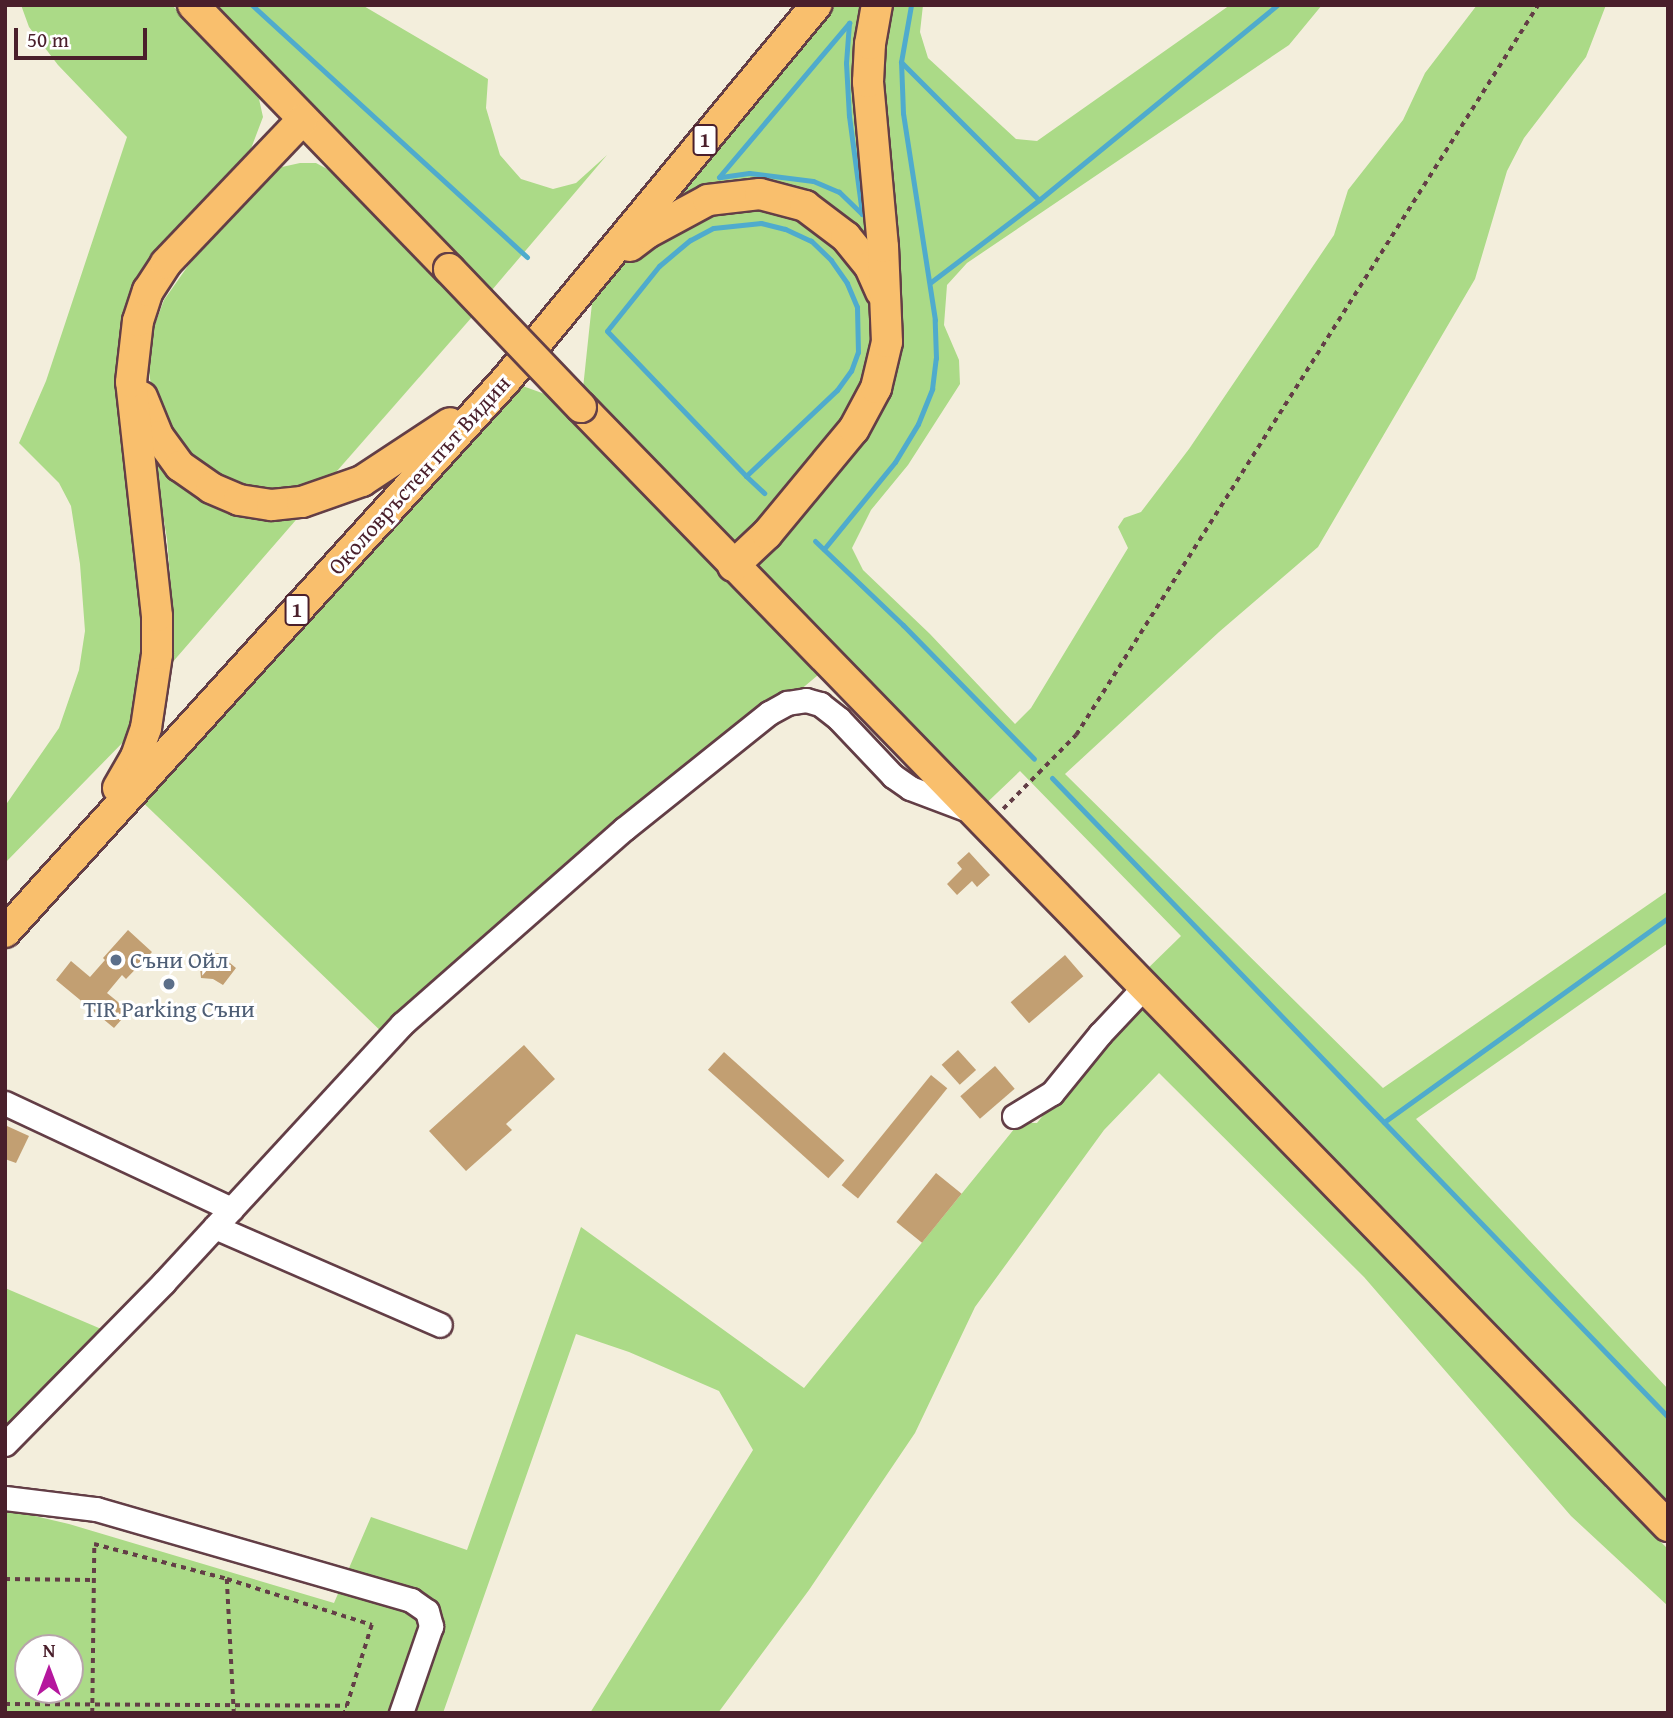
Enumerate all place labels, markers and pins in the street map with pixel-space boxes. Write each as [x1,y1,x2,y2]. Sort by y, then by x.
place label: Съни Ойл [130,946,228,974]
marker: Съни Ойл [108,952,124,968]
marker: TIR Parking Съни [161,976,177,992]
place label: TIR Parking Съни [83,995,255,1023]

